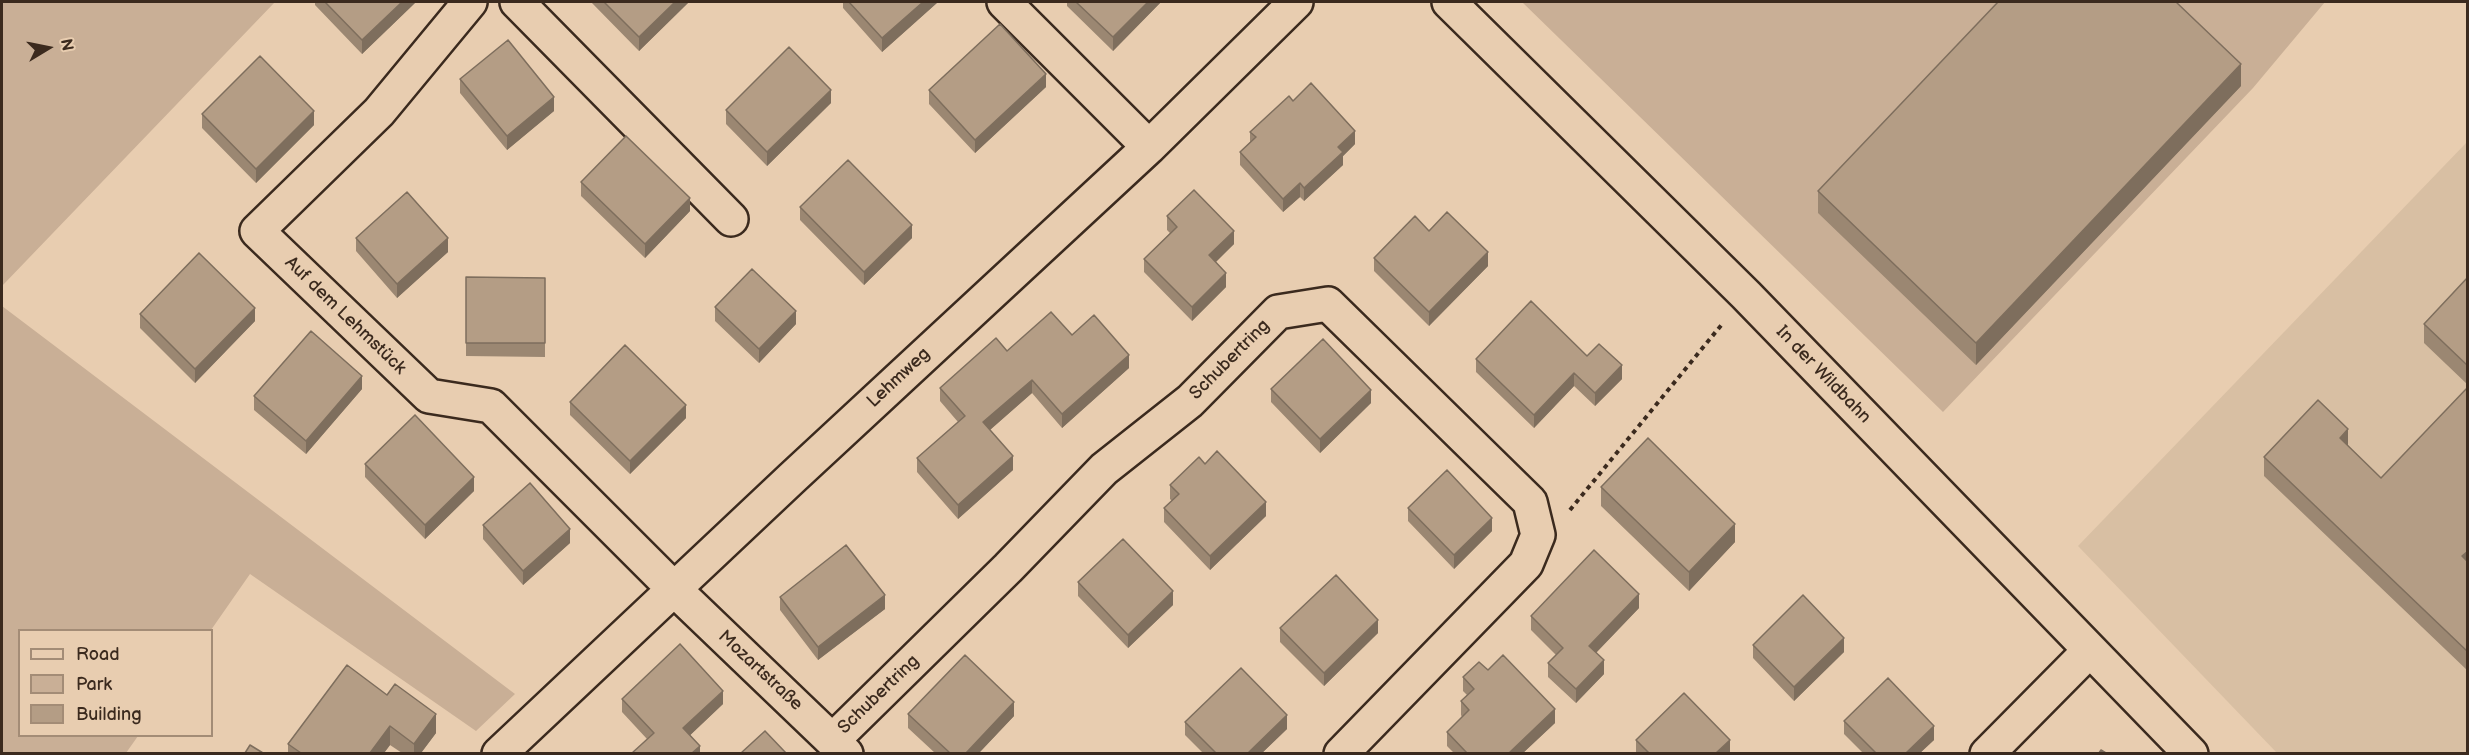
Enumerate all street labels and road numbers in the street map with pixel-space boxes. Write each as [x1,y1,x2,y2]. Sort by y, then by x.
street label: Auf dem Lehmstück [280,253,410,379]
street label: Schubertring [1185,315,1275,405]
street label: In der Wildbahn [1771,322,1875,428]
street label: Lehmweg [863,343,935,413]
street label: Mozartstraße [713,626,807,716]
street label: Schubertring [834,651,924,739]

